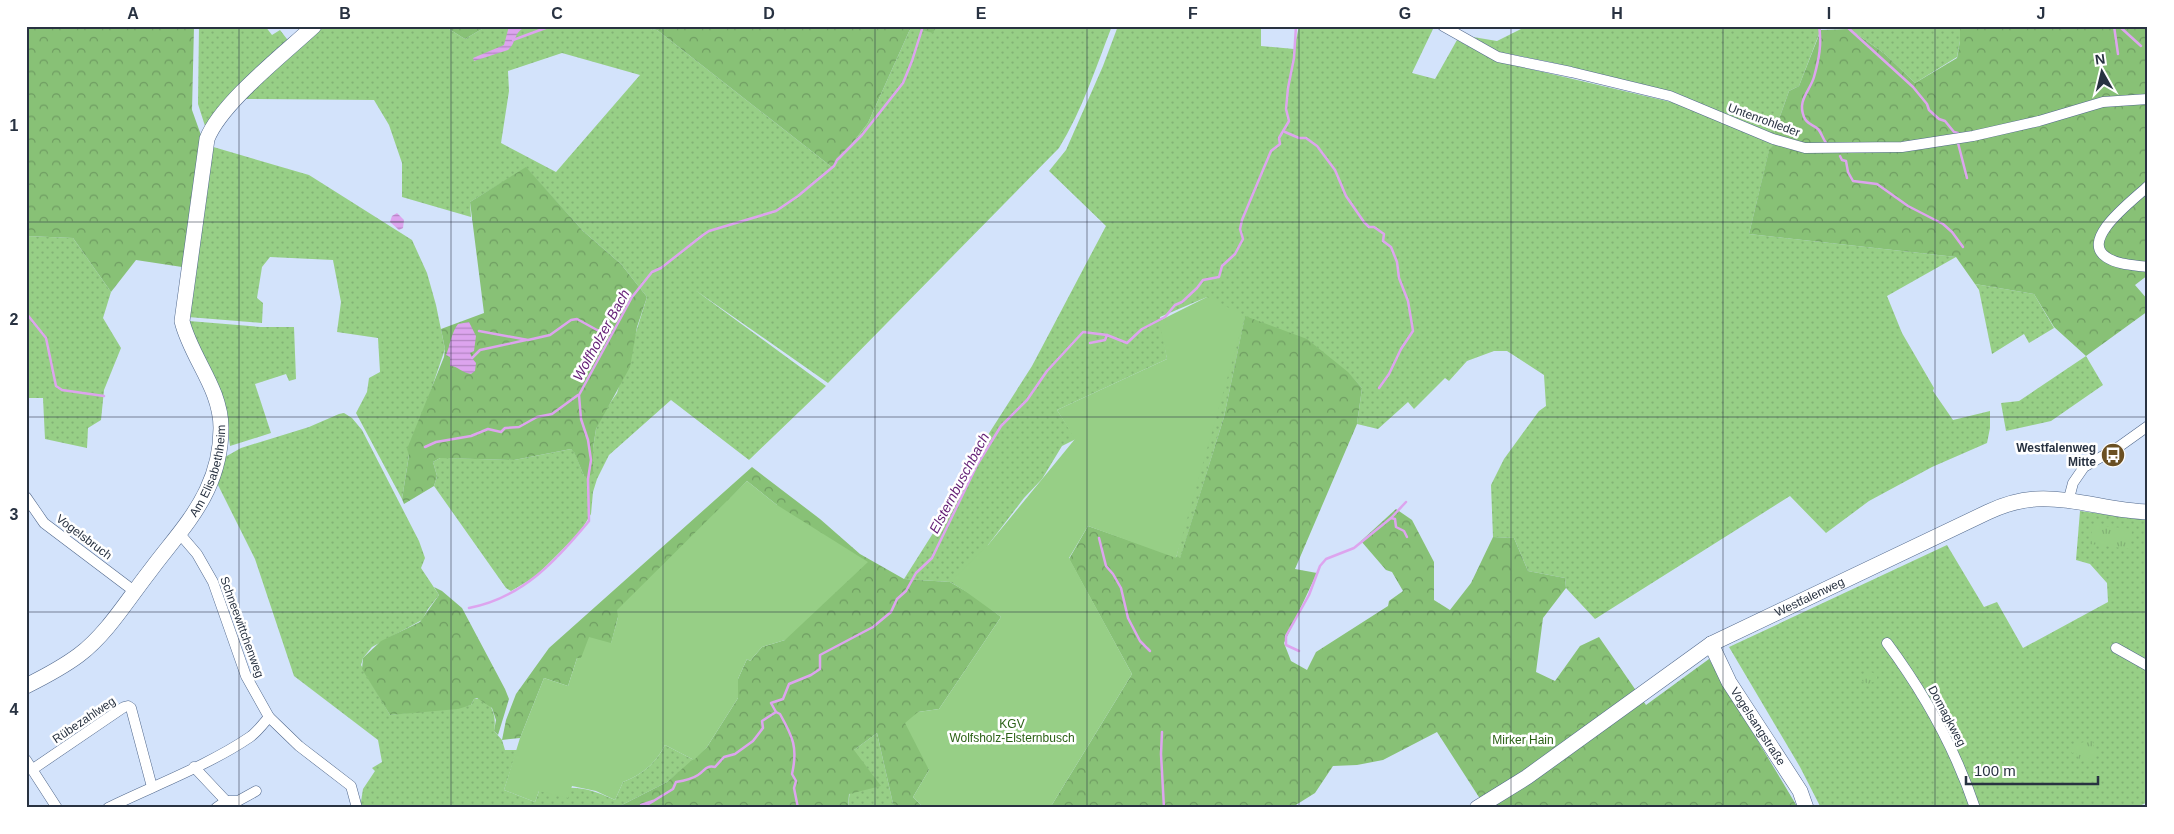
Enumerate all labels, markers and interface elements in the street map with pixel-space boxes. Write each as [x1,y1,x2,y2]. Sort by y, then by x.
text: A [127,5,139,22]
text: B [339,5,351,22]
text: C [551,5,563,22]
text: D [763,5,775,22]
text: E [976,5,987,22]
text: F [1188,5,1198,22]
text: G [1399,5,1411,22]
text: H [1611,5,1623,22]
text: I [1827,5,1831,22]
text: J [2037,5,2045,22]
north arrow [2076,48,2126,98]
text: N [2094,50,2106,68]
street label: Untenrohleder [1726,100,1802,140]
text: 1 [10,117,19,134]
water label: Wolfholzer Bach [569,286,633,383]
text: 2 [10,311,19,328]
street label: Am Elisabethheim [186,425,228,519]
water label: Elsternbuschbach [926,430,992,536]
place label: Westfalenweg Mitte [2016,441,2096,469]
bus stop icon: Westfalenweg Mitte [2100,442,2126,468]
text: 3 [10,506,19,523]
street label: Vogelsbruch [53,512,115,562]
street label: Schneewittchenweg [217,574,267,680]
street label: Westfalenweg [1773,575,1847,620]
street label: Domagkweg [1925,683,1969,749]
street label: Vogelsangstraße [1727,685,1789,768]
street label: Rübezahlweg [50,694,118,746]
text: 4 [10,701,19,718]
park label: KGV Wolfsholz-Elsternbusch [949,717,1075,745]
park label: Mirker Hain [1492,733,1554,747]
scale bar [1966,754,2099,786]
text: 100 m [1974,762,2016,779]

